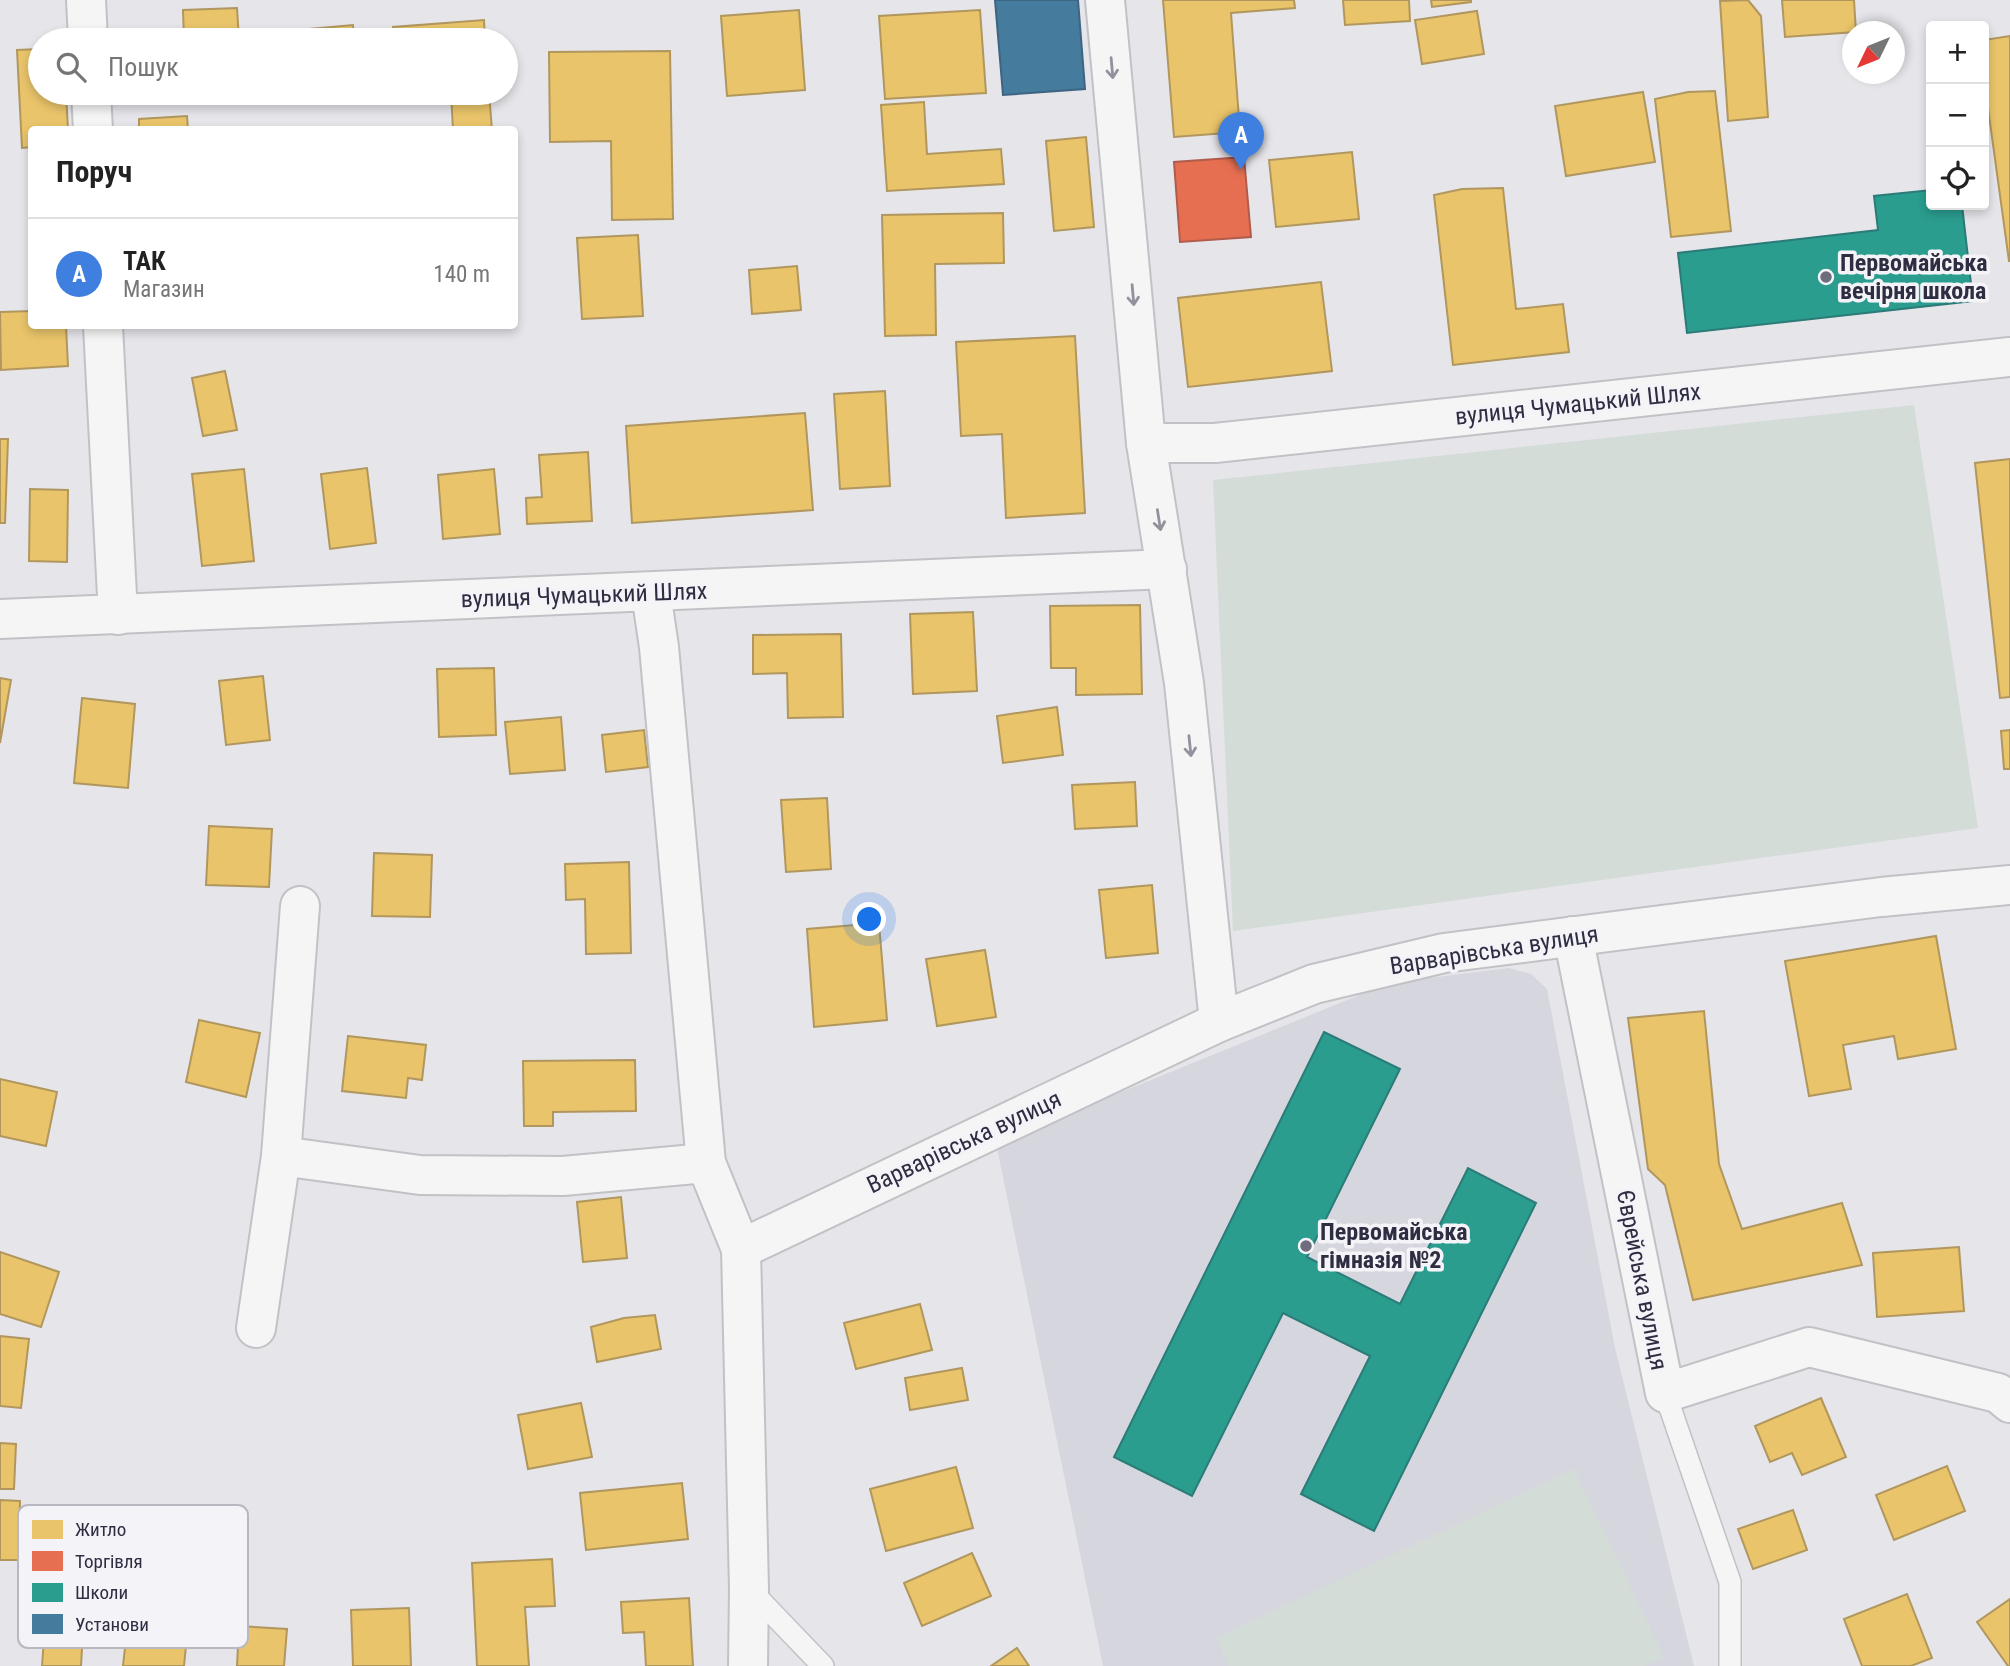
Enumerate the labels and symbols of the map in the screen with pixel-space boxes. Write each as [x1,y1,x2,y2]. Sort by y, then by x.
north arrow [1842,21,1905,84]
one-way arrow [1106,56,1119,79]
pin: A [1218,112,1264,170]
place label: Первомайська вечірня школа [1840,249,1988,305]
marker: Первомайська вечірня школа [1818,269,1834,285]
one-way arrow [1126,283,1139,305]
street label: вулиця Чумацький Шлях [1454,377,1702,431]
one-way arrow [1153,508,1166,531]
street label: вулиця Чумацький Шлях [460,577,708,613]
one-way arrow [1184,734,1197,756]
your location [852,902,886,936]
street label: Варварівська вулиця [1388,920,1600,980]
street label: Варварівська вулиця [863,1085,1065,1199]
street label: Єврейська вулиця [1611,1188,1673,1372]
place label: Первомайська гімназія №2 [1320,1218,1468,1274]
marker: Первомайська гімназія №2 [1298,1238,1314,1254]
legend [18,1505,248,1648]
text: Житло [75,1518,126,1541]
text: Торгівля [75,1550,143,1573]
text: Школи [75,1581,128,1604]
text: Установи [75,1613,149,1636]

